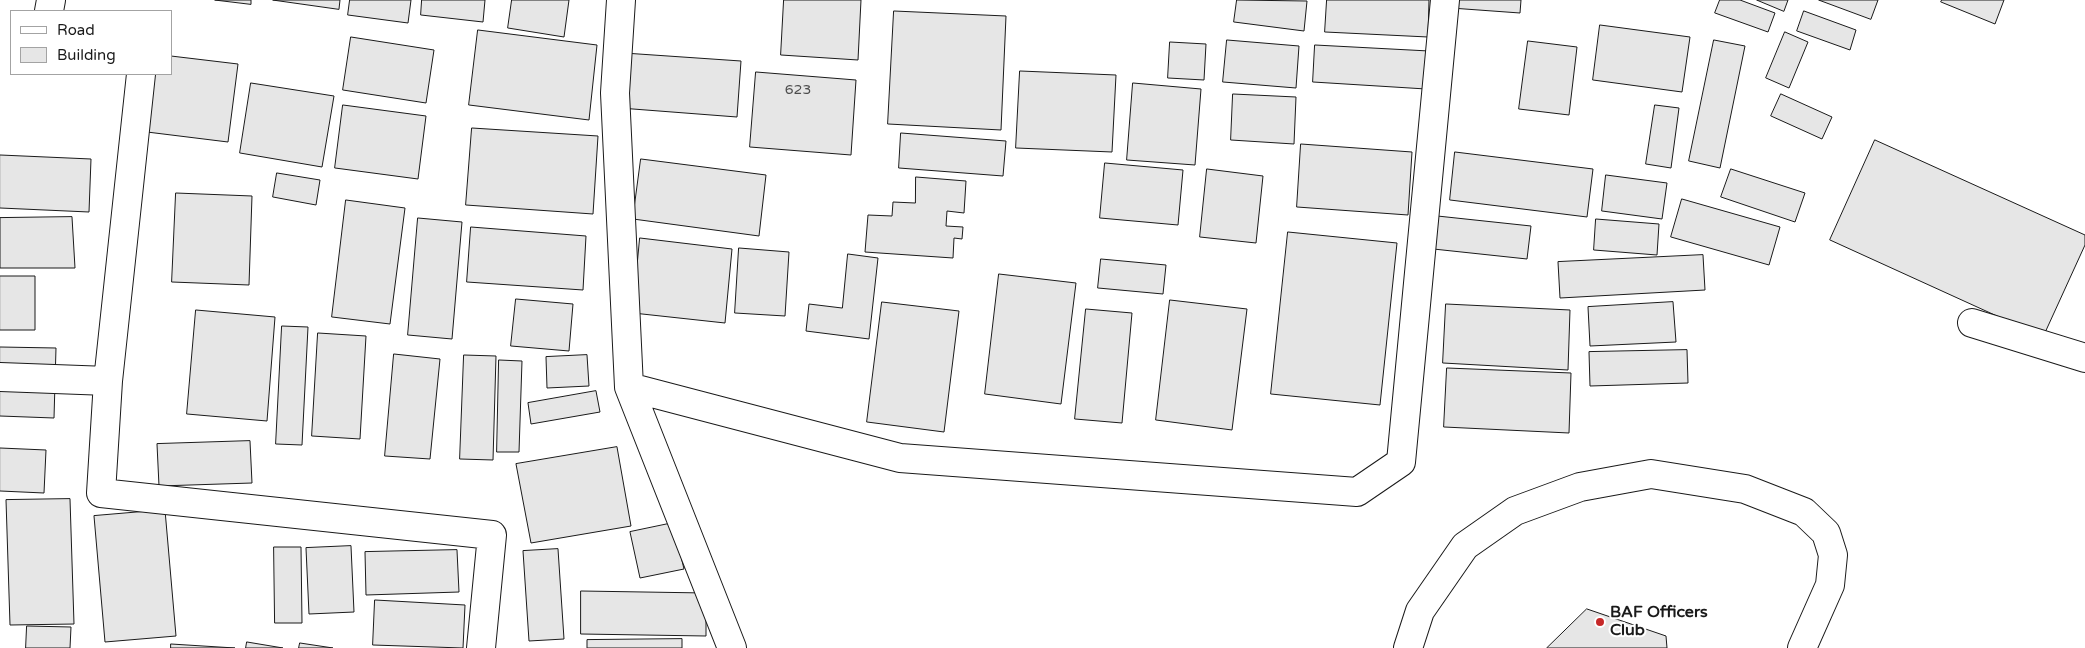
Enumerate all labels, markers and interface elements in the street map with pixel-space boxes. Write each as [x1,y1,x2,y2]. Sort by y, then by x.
legend [10,10,172,75]
text: Road [57,21,95,39]
text: Building [57,46,116,64]
house number: 623 [785,82,811,98]
place label: BAF Officers Club [1610,603,1708,641]
marker: BAF Officers Club [1594,616,1606,628]

